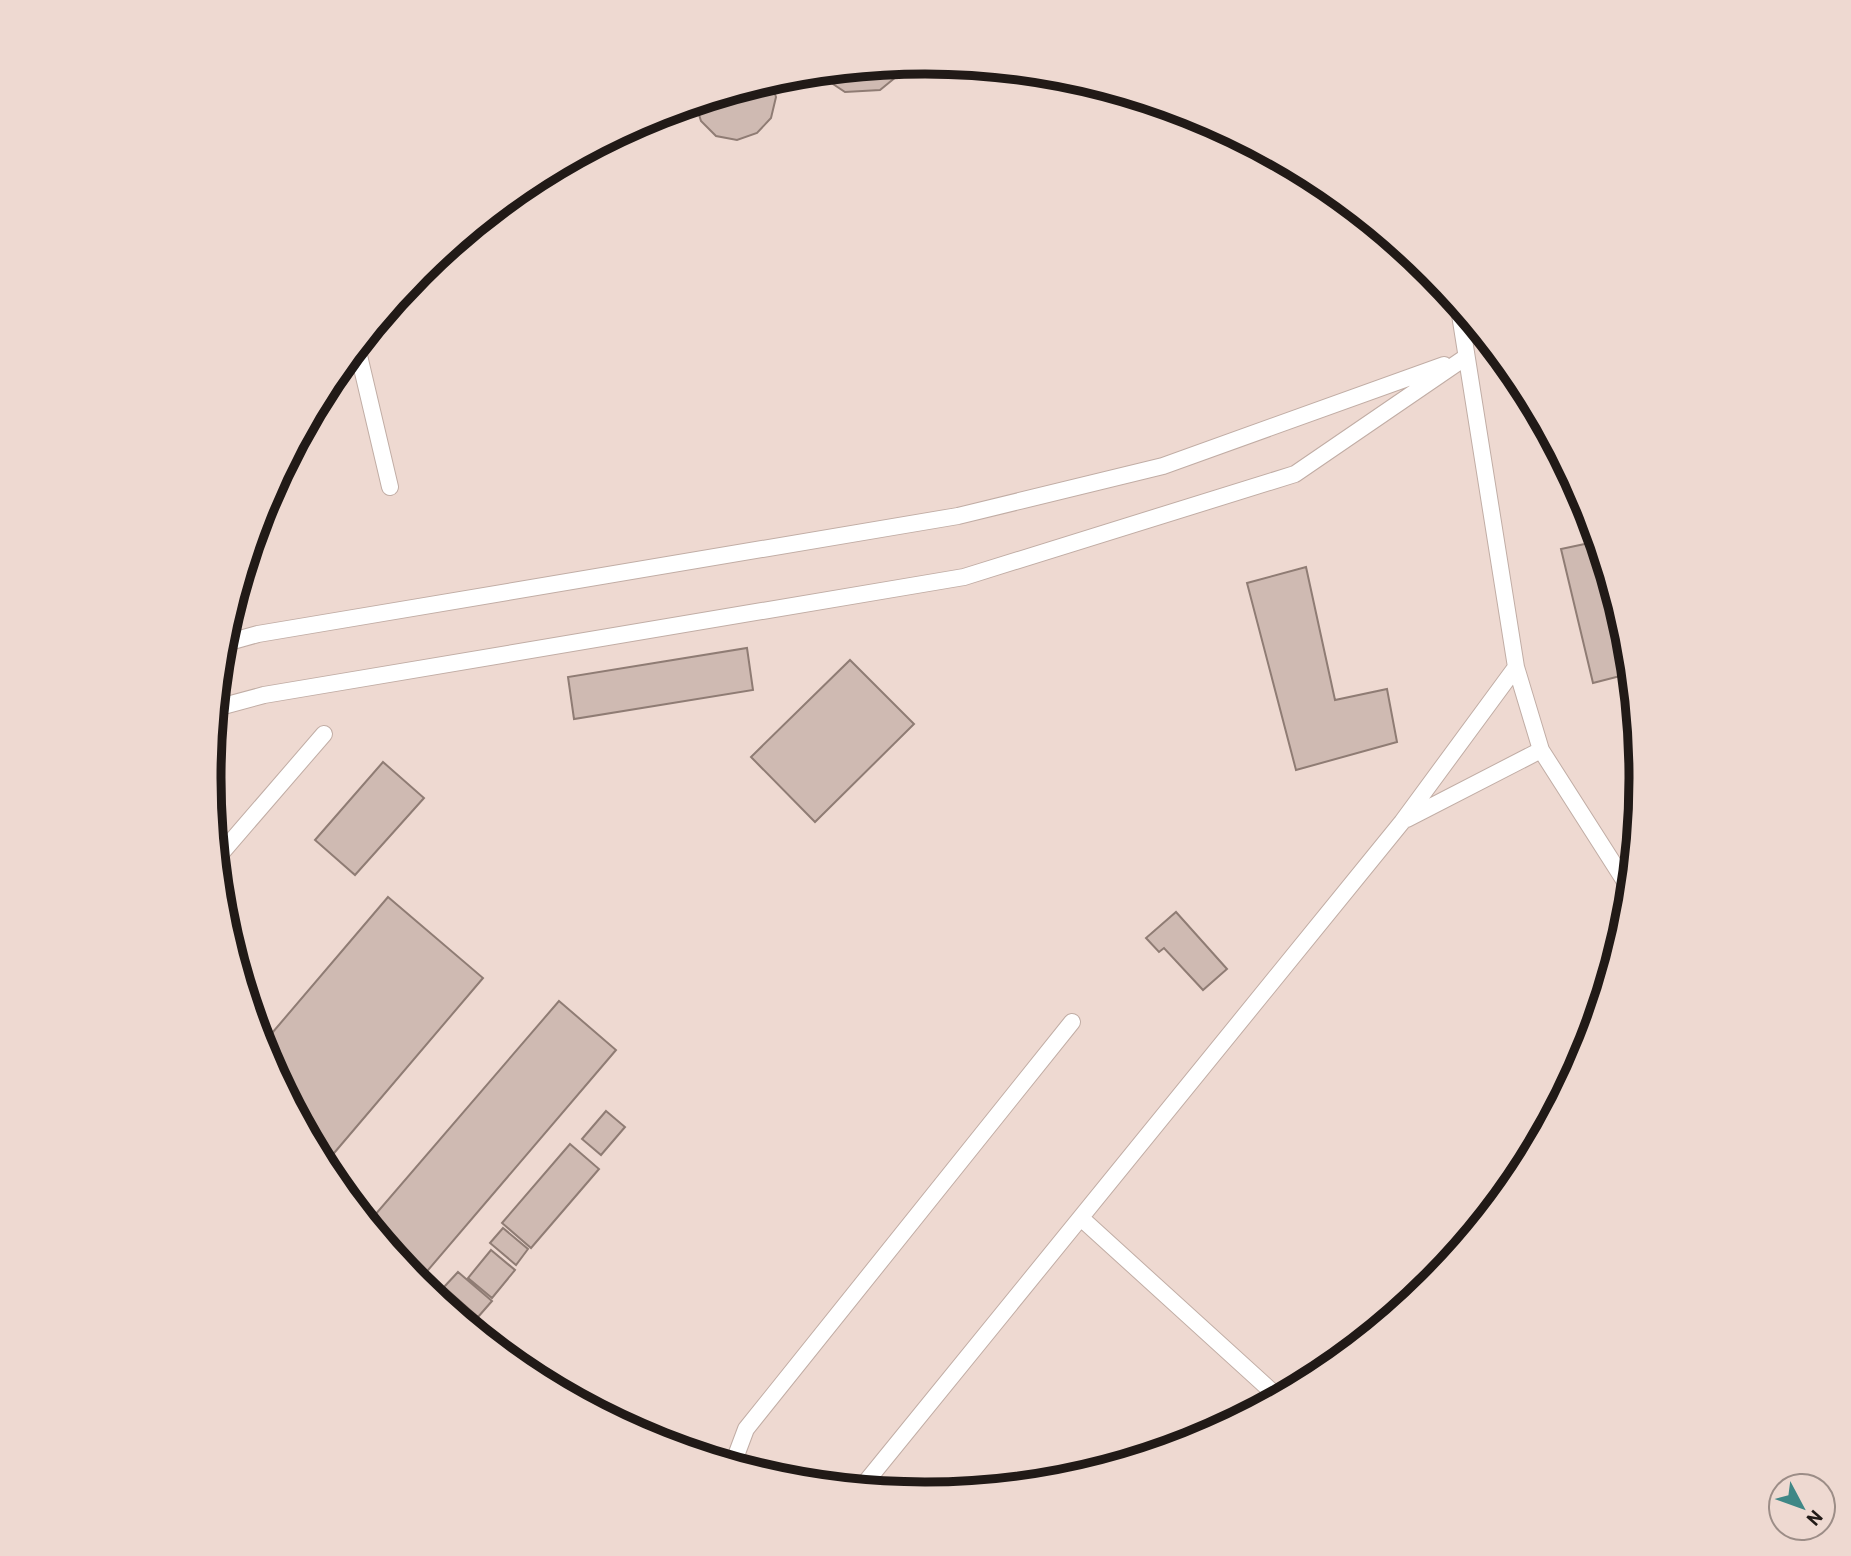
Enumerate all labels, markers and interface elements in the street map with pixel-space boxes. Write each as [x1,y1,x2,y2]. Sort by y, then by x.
north arrow [1767,1472,1837,1542]
text: N [1802,1506,1828,1531]

